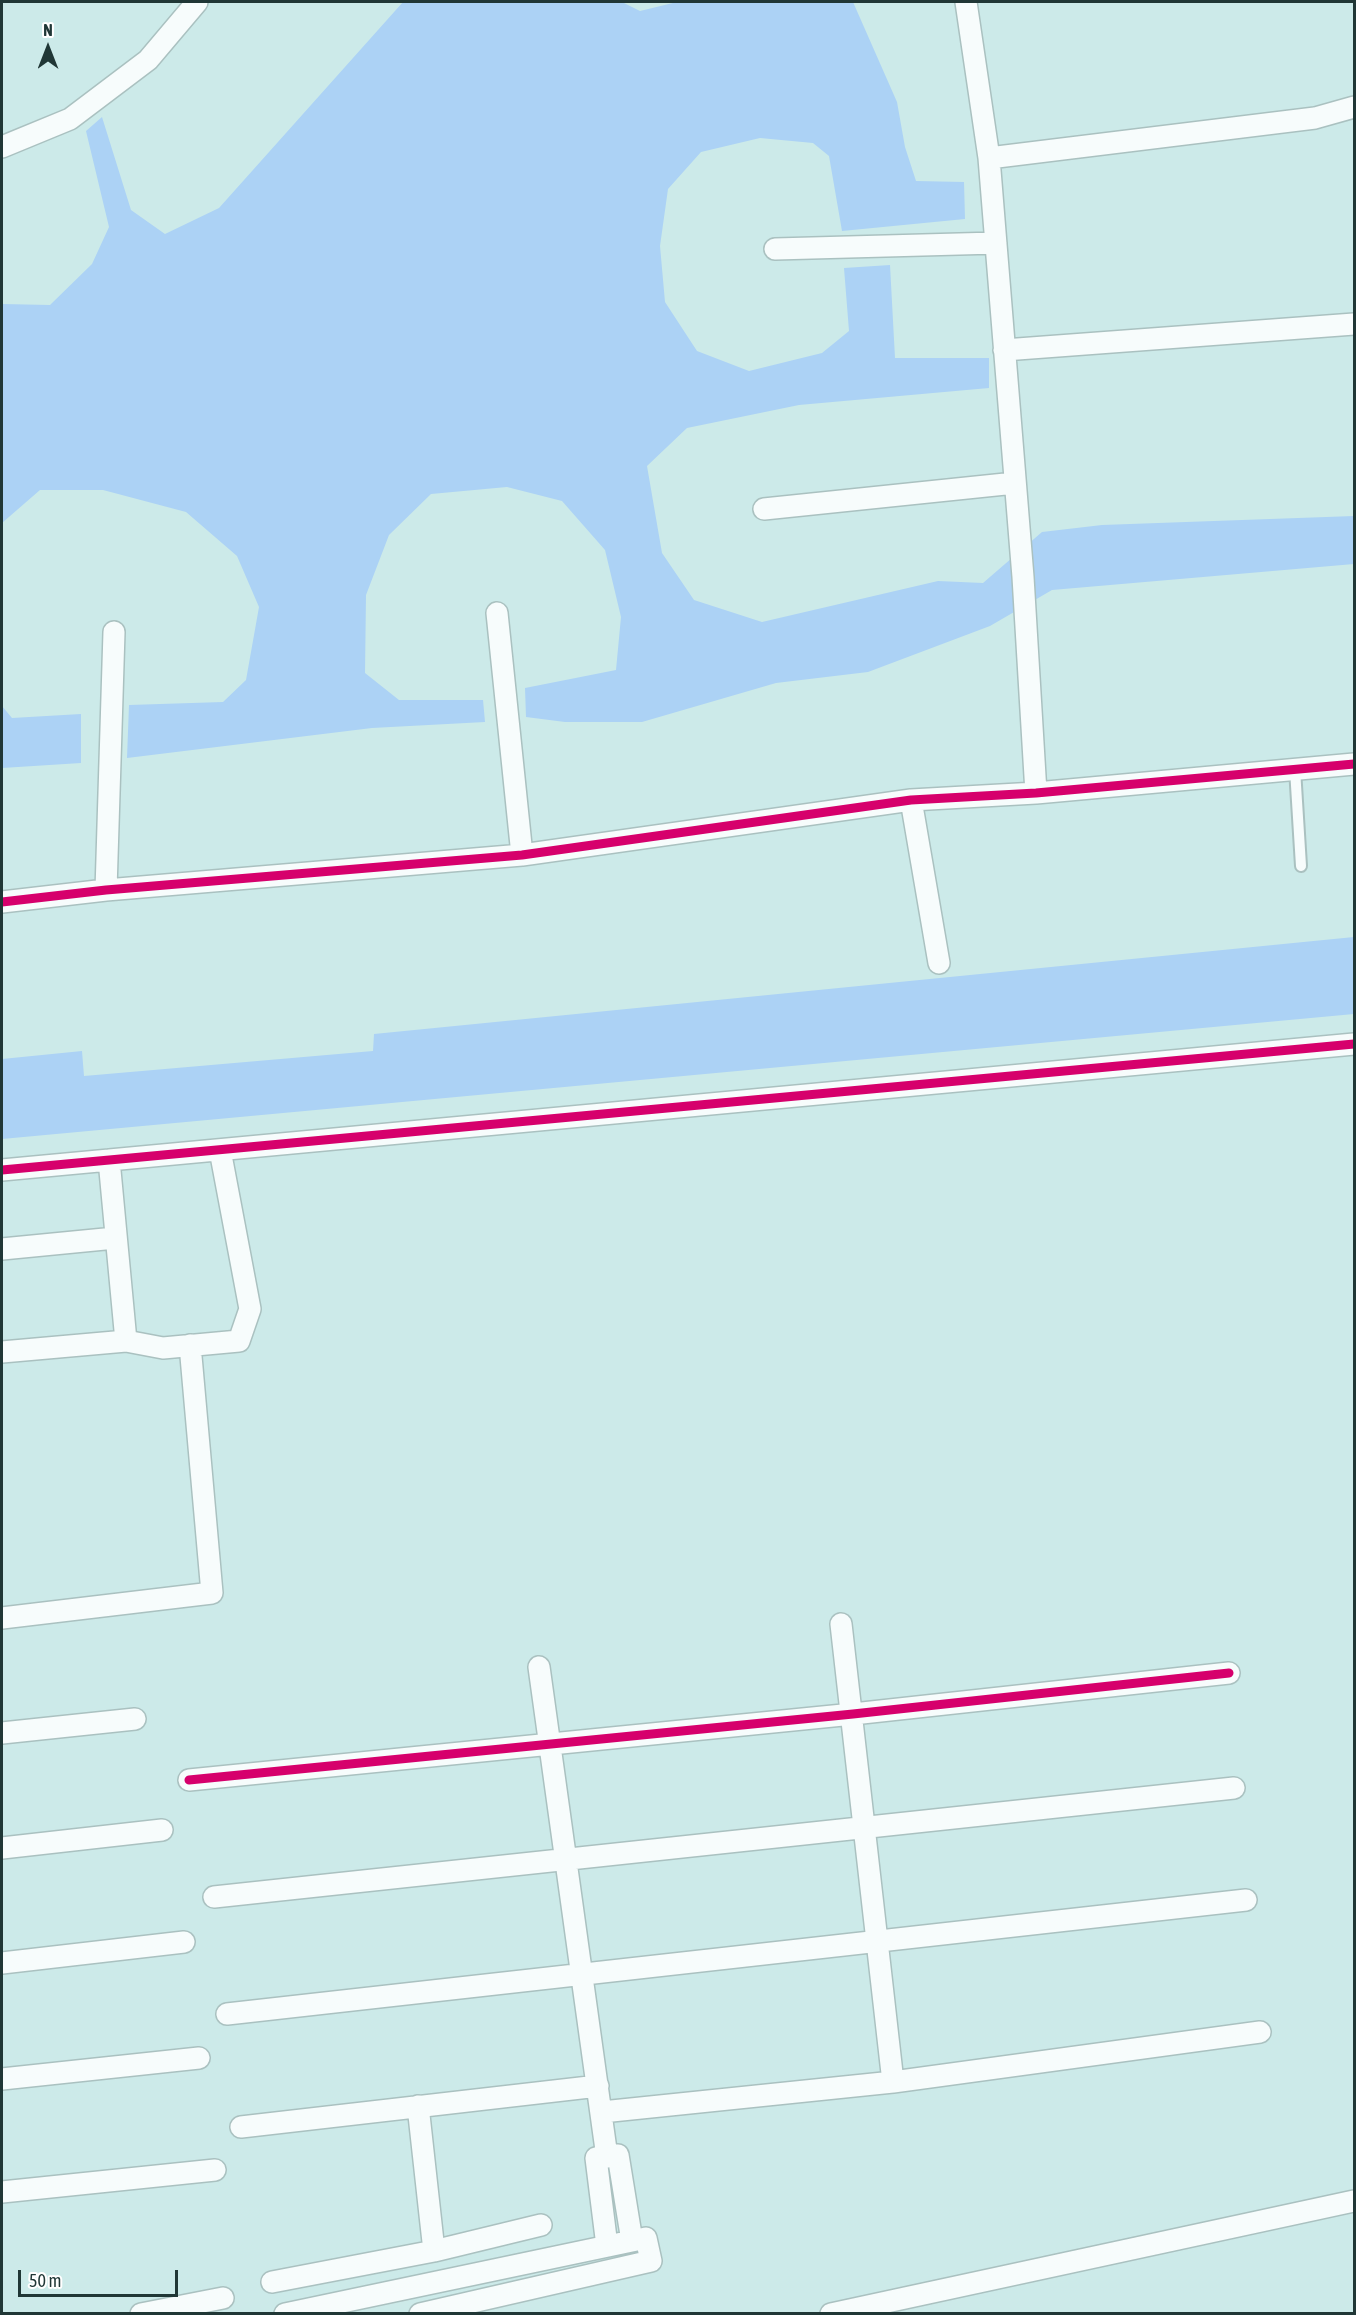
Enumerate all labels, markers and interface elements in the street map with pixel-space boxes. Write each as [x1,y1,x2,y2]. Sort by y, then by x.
north arrow [18,18,78,78]
text: N [43,21,53,39]
scale bar [21,2258,182,2296]
text: 50 m [29,2270,61,2291]

